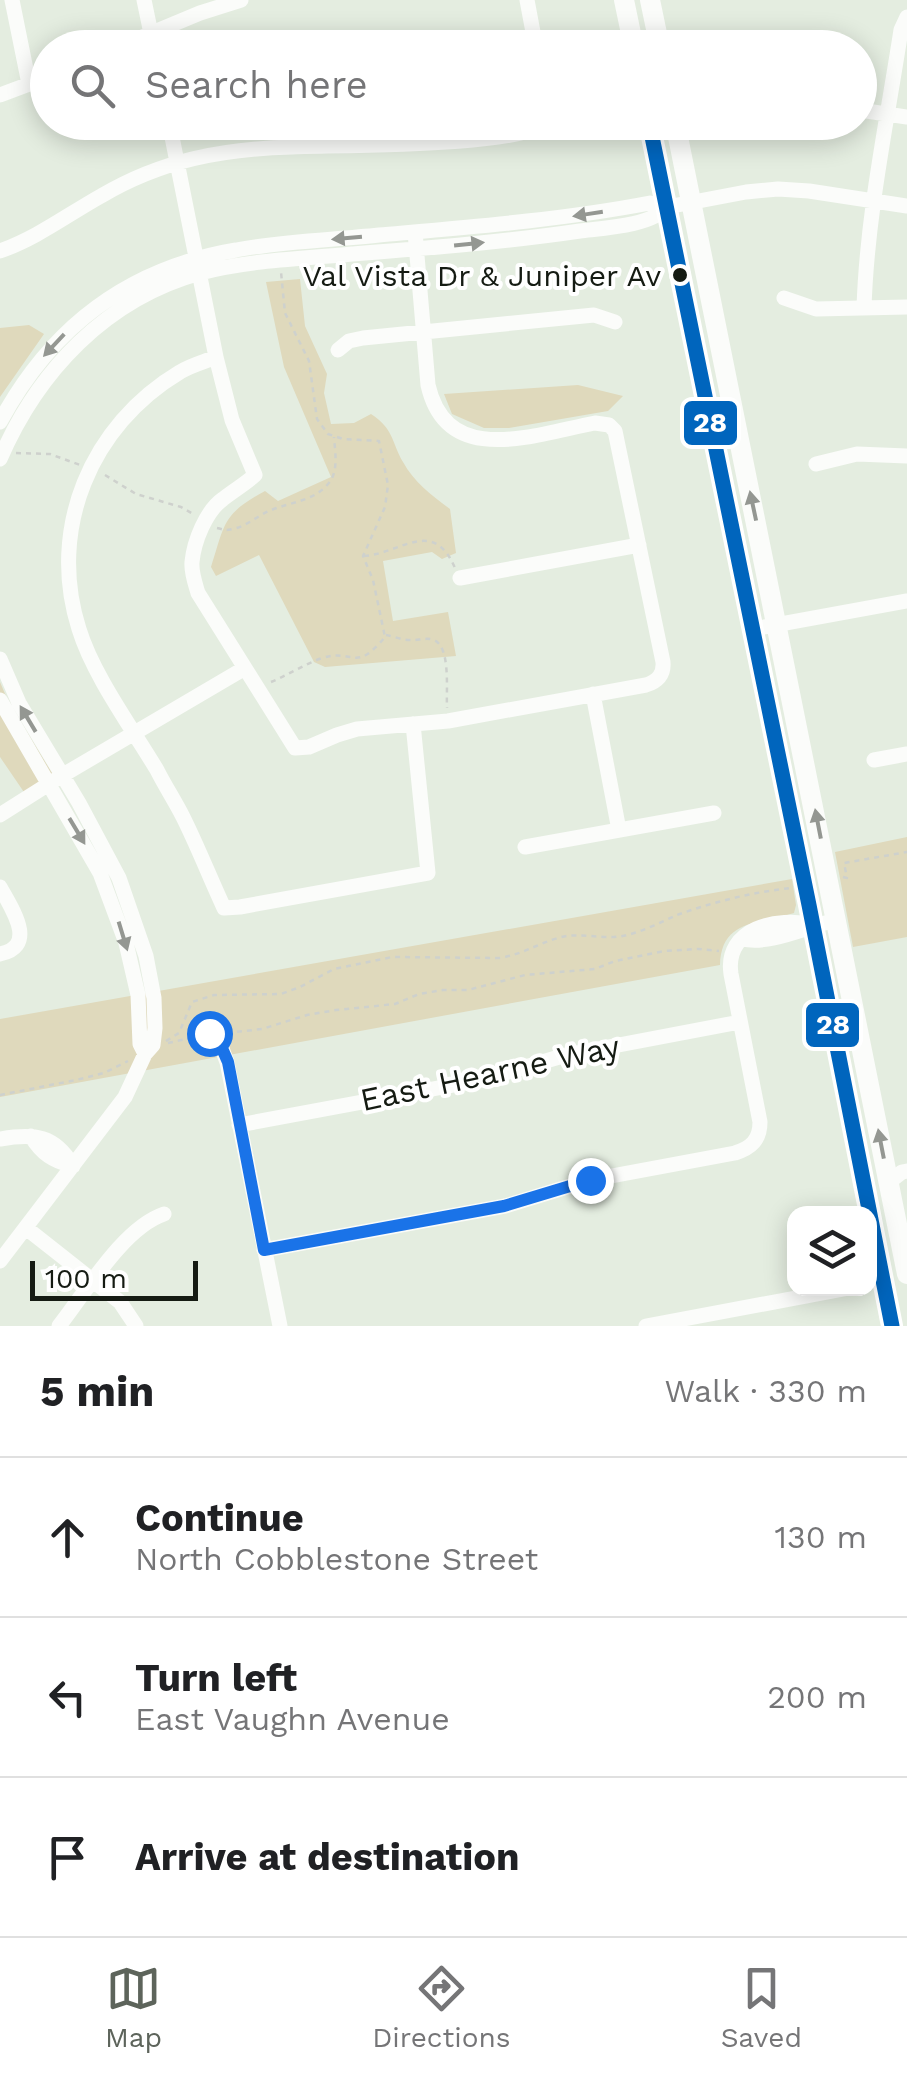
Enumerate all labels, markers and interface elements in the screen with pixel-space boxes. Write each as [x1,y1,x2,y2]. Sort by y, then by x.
search box [30,30,877,140]
icon: search [65,58,120,113]
text: Search here [145,63,368,107]
one-way arrow [571,207,603,223]
one-way arrow [331,231,363,247]
one-way arrow [453,236,485,252]
place label: Val Vista Dr & Juniper Av [302,258,661,293]
marker: Val Vista Dr & Juniper Av [670,265,690,285]
one-way arrow [43,333,66,357]
line badge: 28 [682,399,739,447]
text: 28 [693,406,727,439]
one-way arrow [745,490,761,521]
one-way arrow [19,705,38,732]
one-way arrow [809,808,825,839]
one-way arrow [68,817,85,845]
one-way arrow [116,921,131,952]
line badge: 28 [804,1001,861,1049]
text: 28 [816,1008,850,1041]
route start [187,1011,233,1057]
street label: East Hearne Way [357,1027,624,1119]
one-way arrow [873,1128,889,1159]
route end [568,1158,614,1204]
map controls [787,1206,877,1296]
button: layers [787,1206,877,1296]
scale bar [30,1256,198,1300]
text: 100 m [45,1262,127,1295]
text: 5 min [40,1367,154,1416]
text: Walk · 330 m [665,1372,867,1410]
text: Continue [135,1496,304,1540]
icon: ahead [40,1510,95,1565]
text: 130 m [775,1518,867,1556]
text: North Cobblestone Street [135,1540,538,1578]
text: Turn left [135,1656,297,1700]
icon: left [40,1670,95,1725]
text: 200 m [767,1678,867,1716]
text: East Vaughn Avenue [135,1700,450,1738]
icon: arrive [40,1830,95,1885]
text: Arrive at destination [135,1835,520,1879]
tab: Map [105,1961,162,2054]
tab: Directions [372,1961,511,2054]
tab: Saved [721,1961,802,2054]

